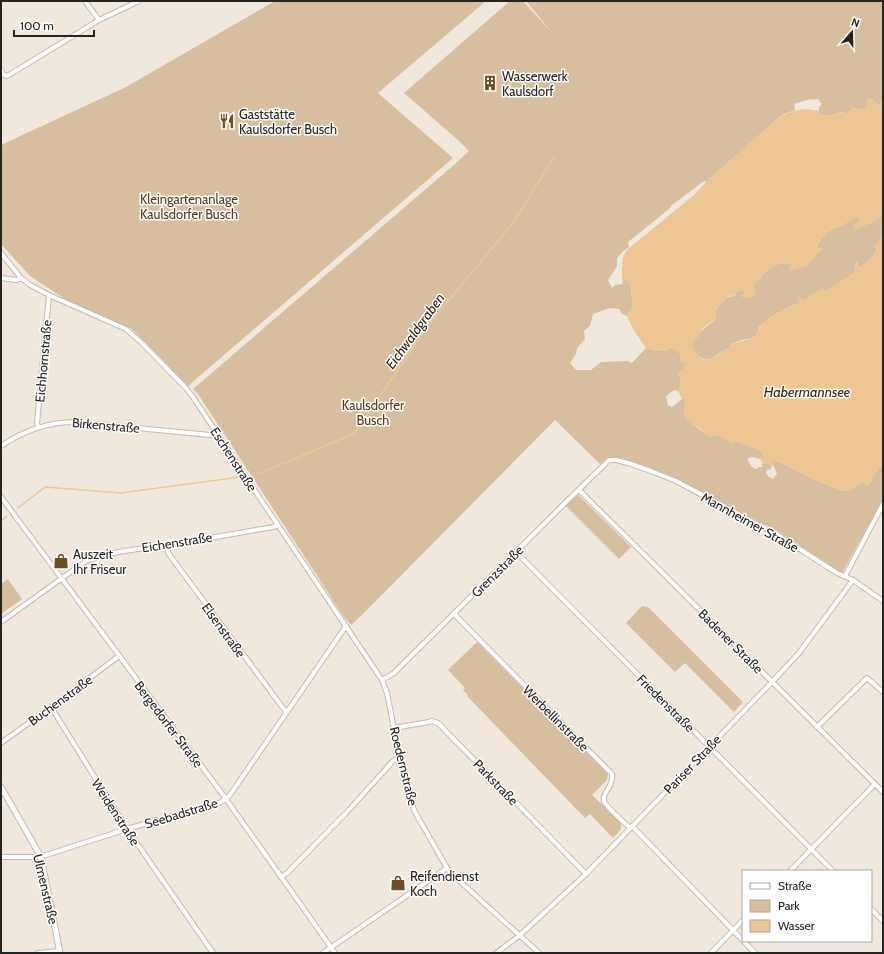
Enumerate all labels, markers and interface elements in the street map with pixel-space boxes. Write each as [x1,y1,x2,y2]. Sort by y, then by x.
scale bar [14,12,94,38]
north arrow [832,12,872,52]
text: N [849,15,861,31]
text: 100 m [20,18,54,33]
place label: Wasserwerk Kaulsdorf [502,68,568,99]
building icon: Wasserwerk Kaulsdorf [481,74,499,92]
place label: Gaststätte Kaulsdorfer Busch [239,106,337,137]
restaurant icon: Gaststätte Kaulsdorfer Busch [218,112,236,130]
park label: Kleingartenanlage Kaulsdorfer Busch [140,191,238,222]
water label: Eichwaldgraben [381,290,449,372]
street label: Eichhornstraße [31,319,55,403]
water label: Habermannsee [764,383,851,401]
park label: Kaulsdorfer Busch [342,397,405,428]
street label: Birkenstraße [71,414,141,436]
street label: Eschenstraße [207,424,261,494]
street label: Mannheimer Straße [698,489,802,556]
street label: Eichenstraße [141,528,214,555]
street label: Grenzstraße [468,542,526,600]
place label: Auszeit Ihr Friseur [73,546,127,577]
shop icon: Auszeit Ihr Friseur [52,552,70,570]
street label: Elsenstraße [199,600,249,661]
street label: Badener Straße [695,605,767,677]
street label: Buchenstraße [25,671,96,729]
street label: Friedenstraße [634,671,698,735]
street label: Bergedorfer Straße [131,678,207,771]
street label: Werbellinstraße [520,682,593,755]
street label: Roedernstraße [386,725,422,807]
street label: Pariser Straße [660,731,724,797]
street label: Parkstraße [470,756,522,808]
street label: Weidenstraße [88,776,144,849]
street label: Seebadstraße [142,794,220,832]
street label: Ulmenstraße [30,852,62,926]
place label: Reifendienst Koch [410,868,479,899]
legend [742,870,872,942]
shop icon: Reifendienst Koch [389,874,407,892]
text: Straße [778,878,811,893]
text: Park [778,898,800,913]
text: Wasser [778,918,815,933]

